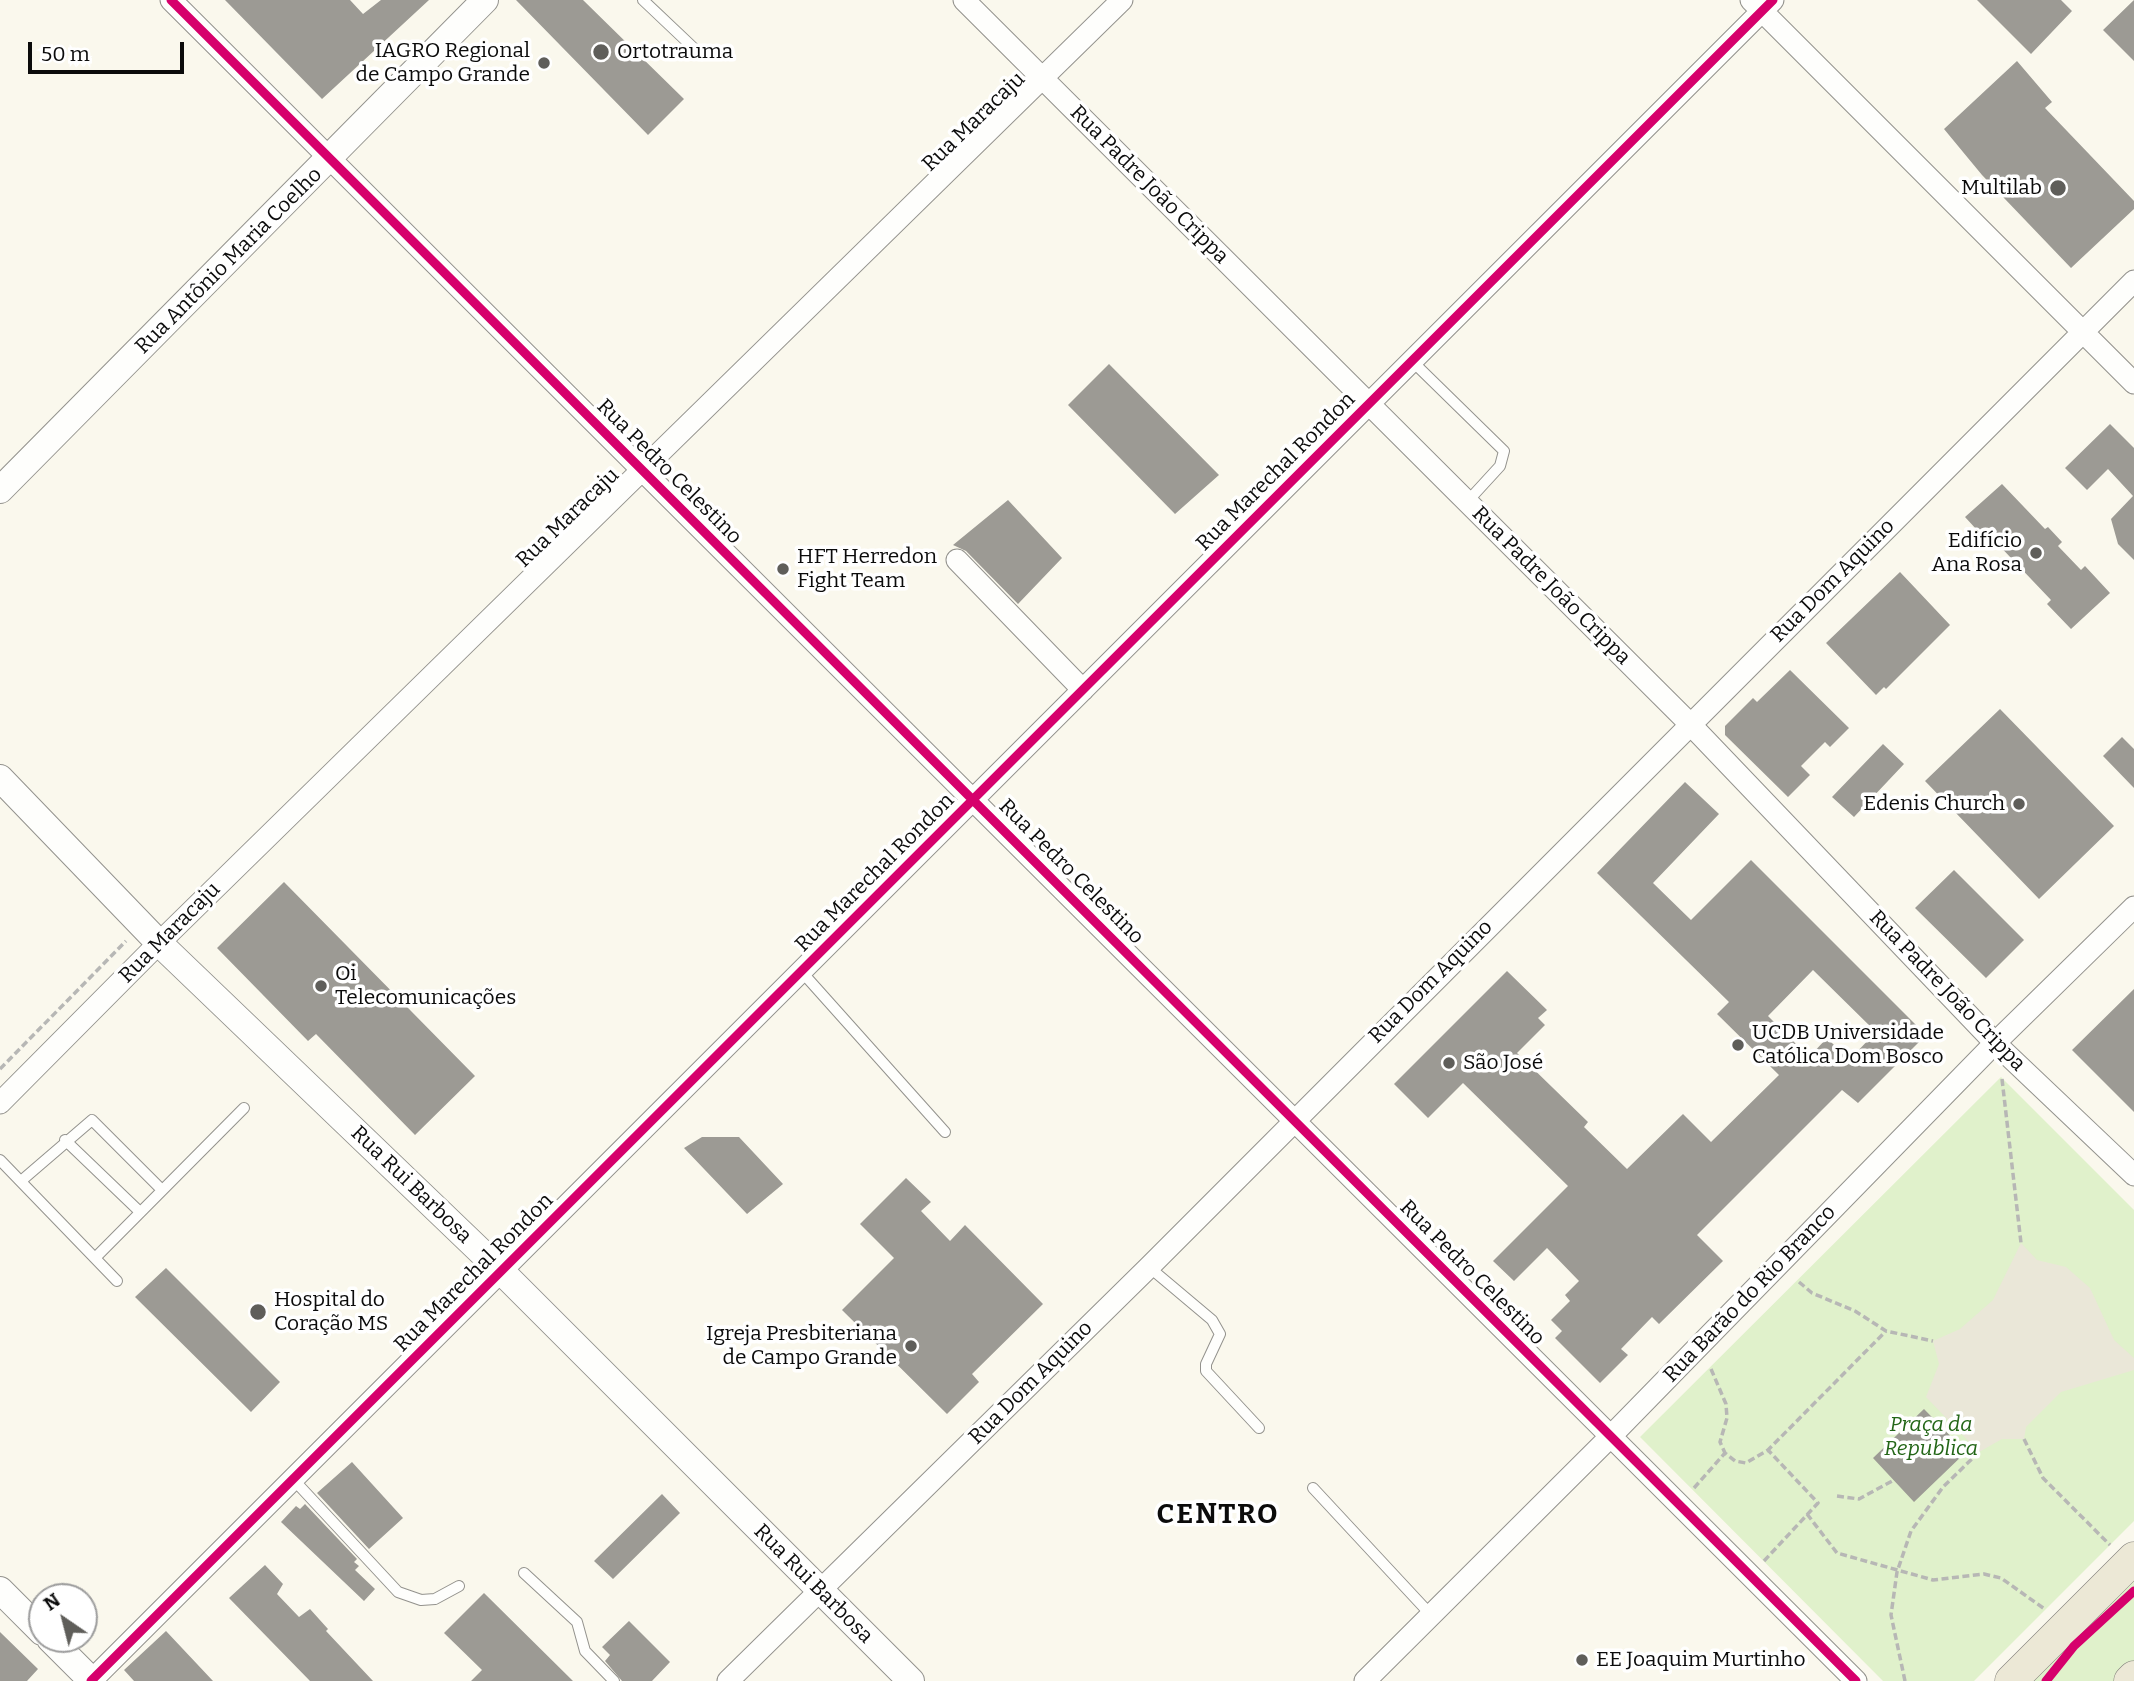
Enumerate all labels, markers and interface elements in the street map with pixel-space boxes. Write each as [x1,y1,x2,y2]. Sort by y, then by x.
scale bar [32,28,187,72]
place label: IAGRO Regional de Campo Grande [356,38,530,88]
place label: Ortotrauma [617,39,733,65]
text: 50 m [41,41,90,67]
marker: Ortotrauma [591,42,611,62]
marker: IAGRO Regional de Campo Grande [536,55,552,71]
street label: Rua Maracaju [918,67,1030,177]
street label: Rua Padre João Crippa [1064,100,1234,270]
street label: Rua Antônio Maria Coelho [131,163,327,359]
place label: Multilab [1961,175,2042,201]
marker: Multilab [2048,178,2068,198]
street label: Rua Marechal Rondon [1191,387,1361,557]
street label: Rua Pedro Celestino [591,394,747,550]
street label: Rua Maracaju [512,463,624,573]
street label: Rua Padre João Crippa [1466,501,1636,671]
street label: Rua Dom Aquino [1766,514,1900,648]
place label: Edifício Ana Rosa [1932,528,2022,578]
place label: HFT Herredon Fight Team [797,544,937,594]
marker: Edifício Ana Rosa [2028,545,2044,561]
marker: HFT Herredon Fight Team [775,561,791,577]
street label: Rua Marechal Rondon [790,788,960,958]
place label: Edenis Church [1863,791,2005,817]
street label: Rua Pedro Celestino [993,794,1149,950]
marker: Edenis Church [2011,796,2027,812]
street label: Rua Maracaju [114,877,226,989]
street label: Rua Padre João Crippa [1864,905,2030,1077]
street label: Rua Dom Aquino [1364,915,1498,1049]
place label: Oi Telecomunicações [335,961,516,1011]
marker: Oi Telecomunicações [313,978,329,994]
place label: UCDB Universidade Católica Dom Bosco [1752,1020,1944,1070]
marker: UCDB Universidade Católica Dom Bosco [1730,1037,1746,1053]
place label: São José [1463,1050,1543,1076]
marker: São José [1441,1055,1457,1071]
street label: Rua Rui Barbosa [345,1121,477,1249]
street label: Rua Marechal Rondon [389,1188,559,1358]
street label: Rua Pedro Celestino [1394,1195,1550,1351]
street label: Rua Barão do Rio Branco [1659,1200,1841,1388]
place label: Hospital do Coração MS [274,1287,388,1337]
marker: Hospital do Coração MS [248,1302,268,1322]
street label: Rua Dom Aquino [964,1316,1098,1450]
place label: Igreja Presbiteriana de Campo Grande [706,1321,897,1371]
marker: Igreja Presbiteriana de Campo Grande [903,1338,919,1354]
park label: Praça da Republica [1884,1412,1978,1462]
district label: CENTRO [1157,1498,1279,1532]
street label: Rua Rui Barbosa [748,1519,878,1649]
north arrow [28,1583,98,1653]
text: N [39,1588,64,1616]
place label: EE Joaquim Murtinho [1596,1647,1805,1673]
marker: EE Joaquim Murtinho [1574,1652,1590,1668]

